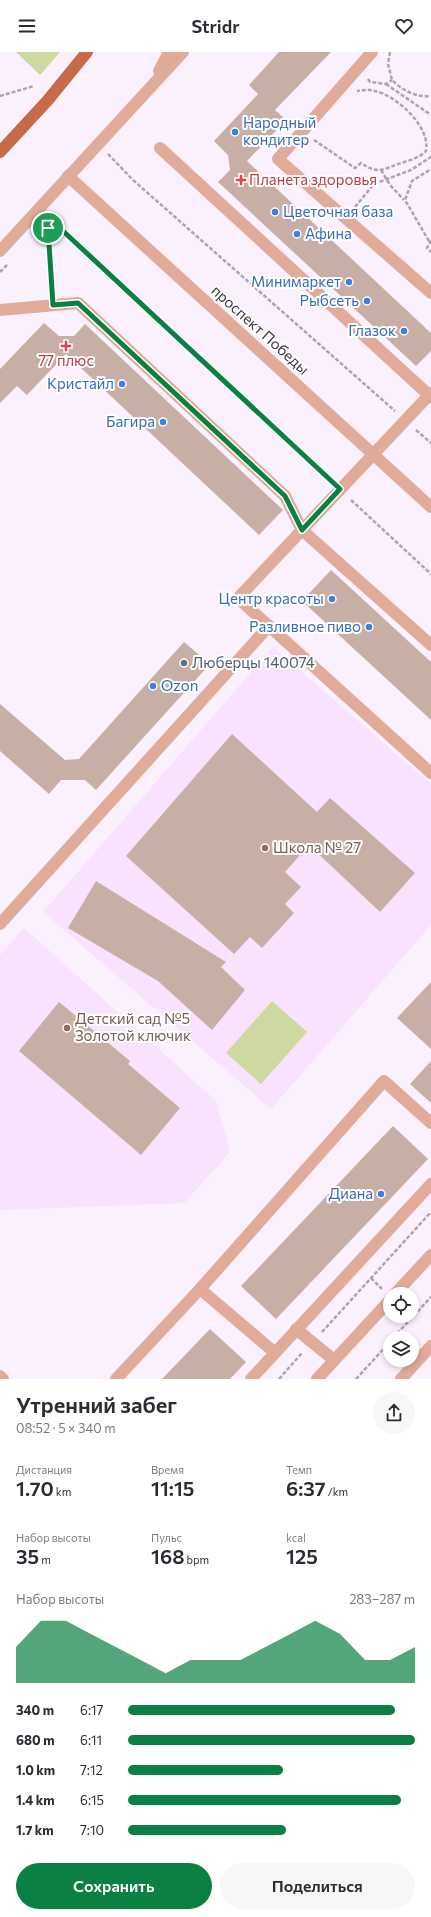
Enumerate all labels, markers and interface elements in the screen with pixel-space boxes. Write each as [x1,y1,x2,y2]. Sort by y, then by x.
icon: menu [16,15,38,37]
text: Stridr [191,15,240,37]
icon: heart [393,15,415,37]
place label: Народный кондитер [243,113,316,148]
marker: Народный кондитер [230,127,240,137]
place label: Планета здоровья [249,170,377,188]
marker: Планета здоровья [236,175,246,185]
place label: Цветочная база [283,202,393,220]
marker: Цветочная база [270,207,280,217]
pin [31,211,65,245]
icon: arrive [37,217,59,239]
place label: Афина [305,224,352,242]
marker: Афина [292,229,302,239]
place label: Минимаркет [251,272,341,290]
marker: Минимаркет [344,277,354,287]
street label: проспект Победы [208,281,313,378]
place label: Рыбсеть [300,291,359,309]
marker: Рыбсеть [362,296,372,306]
place label: Глазок [348,321,396,339]
marker: Глазок [399,326,409,336]
marker: 77 плюс [61,341,71,351]
place label: 77 плюс [38,351,94,369]
place label: Кристайл [47,374,114,392]
marker: Кристайл [117,379,127,389]
place label: Багира [106,412,155,430]
marker: Багира [158,417,168,427]
place label: Центр красоты [219,589,324,607]
marker: Центр красоты [327,594,337,604]
place label: Разливное пиво [249,617,361,635]
marker: Разливное пиво [364,622,374,632]
place label: Люберцы 140074 [192,653,315,671]
marker: Люберцы 140074 [179,658,189,668]
place label: Ozon [161,676,198,694]
marker: Ozon [148,681,158,691]
place label: Школа № 27 [273,838,361,856]
marker: Школа № 27 [260,843,270,853]
place label: Детский сад №5 Золотой ключик [75,1009,191,1044]
marker: Детский сад №5 Золотой ключик [62,1023,72,1033]
place label: Диана [329,1184,373,1202]
marker: Диана [376,1189,386,1199]
map controls [383,1287,419,1367]
button: locate [383,1287,419,1323]
button: layers [383,1331,419,1367]
text: Утренний забег [16,1391,177,1418]
button: share [373,1392,415,1434]
text: 08:52 · 5 × 340 m [16,1420,116,1436]
text: Дистанция [16,1463,72,1476]
text: Время [151,1463,184,1476]
text: Темп [286,1463,312,1476]
text: 1.70 [16,1476,54,1500]
text: 11:15 [151,1476,194,1500]
text: 6:37 [286,1476,326,1500]
text: km [54,1485,71,1498]
text: /km [326,1485,348,1498]
text: Набор высоты [16,1531,91,1544]
text: Пульс [151,1531,182,1544]
text: kcal [286,1531,306,1544]
text: 35 [16,1544,39,1568]
text: 168 [151,1544,184,1568]
text: 125 [286,1544,318,1568]
text: m [39,1553,51,1566]
text: bpm [184,1553,209,1566]
text: Набор высоты [16,1591,104,1607]
text: 283–287 m [349,1591,415,1607]
text: 340 m [16,1702,54,1718]
text: 6:17 [80,1702,103,1718]
text: 680 m [16,1732,55,1748]
text: 6:11 [80,1732,102,1748]
text: 1.0 km [16,1762,55,1778]
text: 7:12 [80,1762,103,1778]
text: 1.4 km [16,1792,55,1808]
text: 6:15 [80,1792,104,1808]
text: 1.7 km [16,1822,54,1838]
text: 7:10 [80,1822,104,1838]
button: Сохранить [16,1863,212,1909]
button: Поделиться [220,1863,415,1909]

